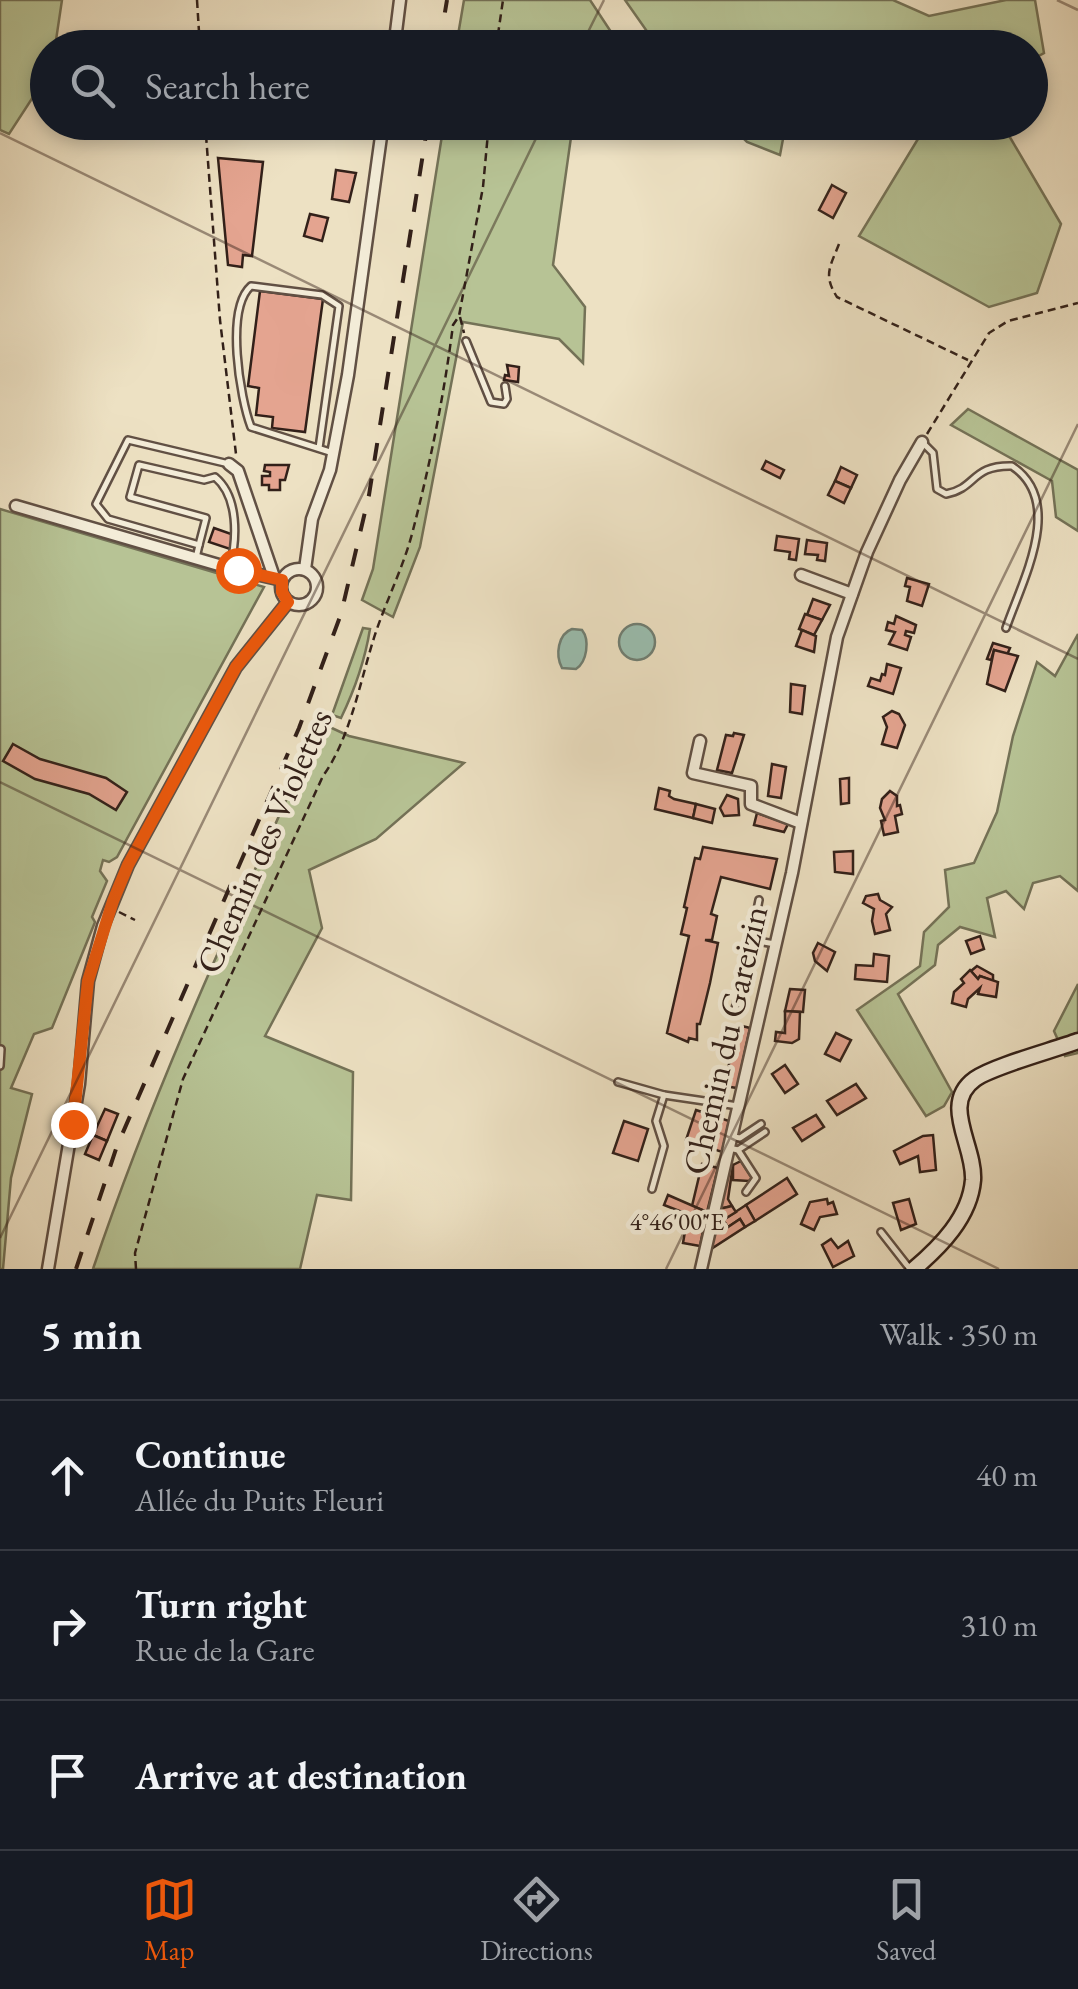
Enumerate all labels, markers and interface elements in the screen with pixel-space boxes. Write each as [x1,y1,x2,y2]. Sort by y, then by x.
search box [30,30,1048,140]
icon: search [65,58,120,113]
text: Search here [145,61,310,110]
route start [216,548,262,594]
street label: Chemin des Violettes [185,702,342,980]
street label: Chemin du Gareizin [672,901,777,1179]
route end [51,1102,97,1148]
text: 4°46'00"E [630,1205,724,1237]
text: 5 min [40,1307,142,1362]
text: Walk · 350 m [880,1313,1038,1355]
text: Continue [135,1430,286,1479]
icon: ahead [40,1448,95,1503]
text: 40 m [976,1454,1038,1496]
text: Allée du Puits Fleuri [135,1479,384,1521]
text: Turn right [135,1580,307,1629]
icon: right [40,1598,95,1653]
text: 310 m [961,1604,1038,1646]
text: Rue de la Gare [135,1629,315,1671]
icon: arrive [40,1748,95,1803]
text: Arrive at destination [135,1751,467,1800]
tab: Map [142,1872,197,1968]
tab: Directions [480,1872,593,1968]
tab: Saved [876,1872,936,1968]

